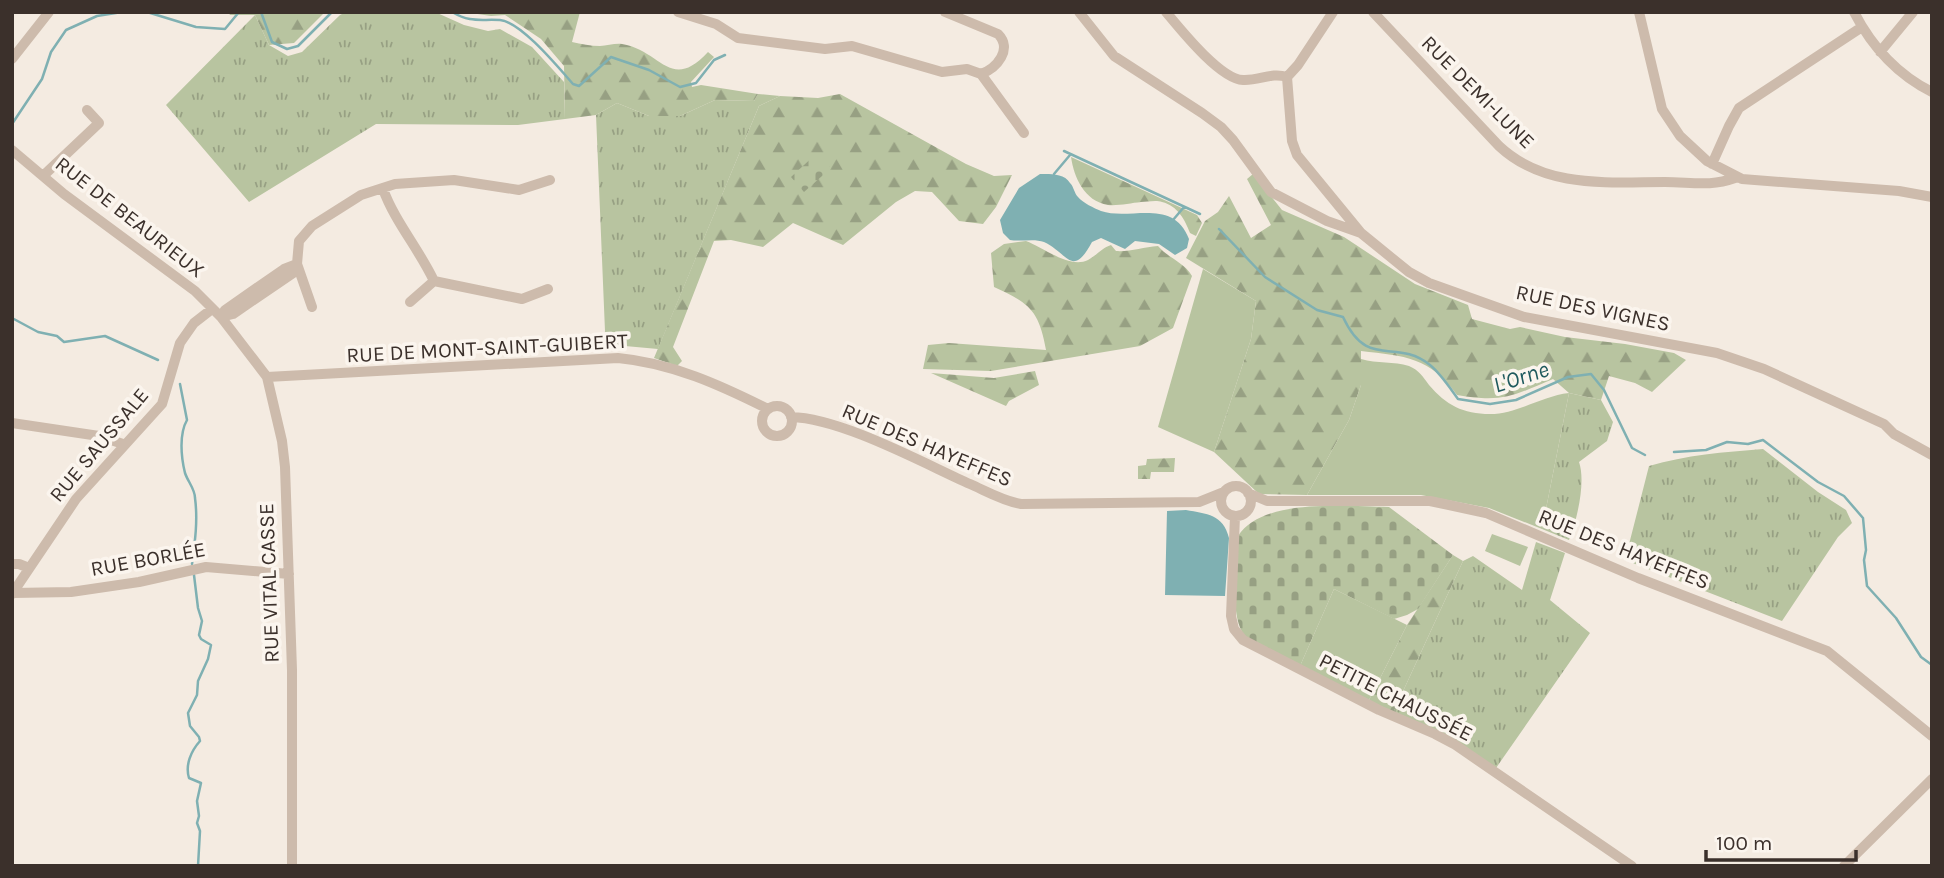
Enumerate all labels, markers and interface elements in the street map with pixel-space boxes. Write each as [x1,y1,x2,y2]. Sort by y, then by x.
street label: RUE DEMI-LUNE [1417,31,1539,153]
street label: RUE DE BEAURIEUX [51,151,209,283]
street label: RUE DES VIGNES [1514,280,1672,336]
street label: RUE DE MONT-SAINT-GUIBERT [346,329,629,367]
water label: L'Orne [1490,355,1553,399]
street label: RUE SAUSSALE [45,383,153,507]
street label: RUE DES HAYEFFES [839,398,1015,492]
street label: RUE VITAL CASSE [254,503,284,663]
street label: RUE DES HAYEFFES [1535,504,1713,594]
street label: RUE BORLÉE [89,537,207,581]
street label: PETITE CHAUSSÉE [1315,648,1477,746]
scale bar [1706,818,1856,862]
text: 100 m [1716,831,1773,855]

